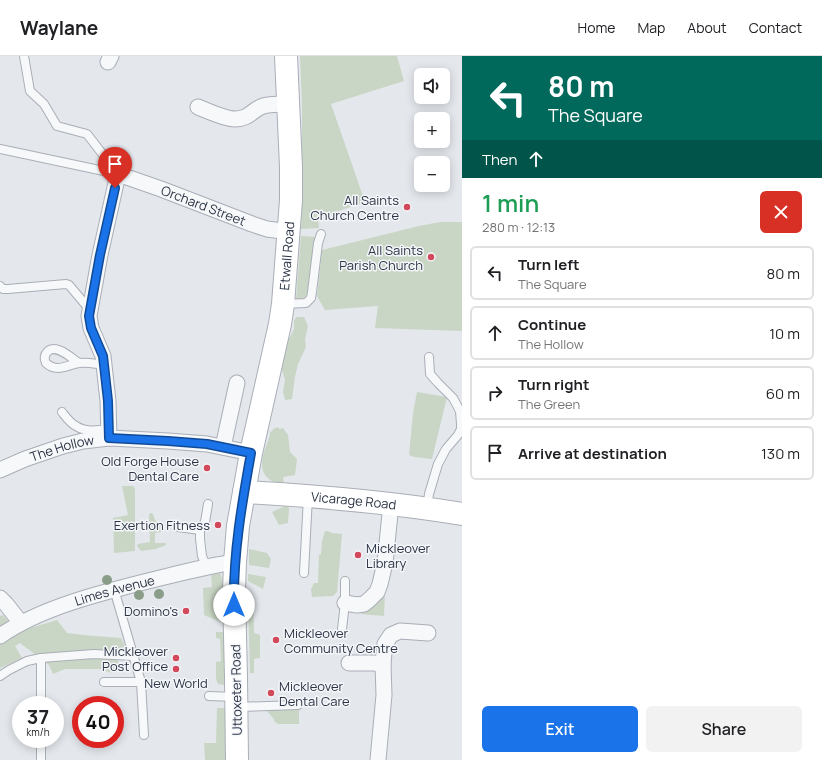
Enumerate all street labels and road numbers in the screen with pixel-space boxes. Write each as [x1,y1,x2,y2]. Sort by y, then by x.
street label: Orchard Street [159,181,248,230]
street label: Etwall Road [275,221,298,291]
street label: The Hollow [28,431,95,466]
street label: Vicarage Road [310,487,397,514]
street label: Limes Avenue [72,571,157,610]
street label: Uttoxeter Road [226,644,246,736]

